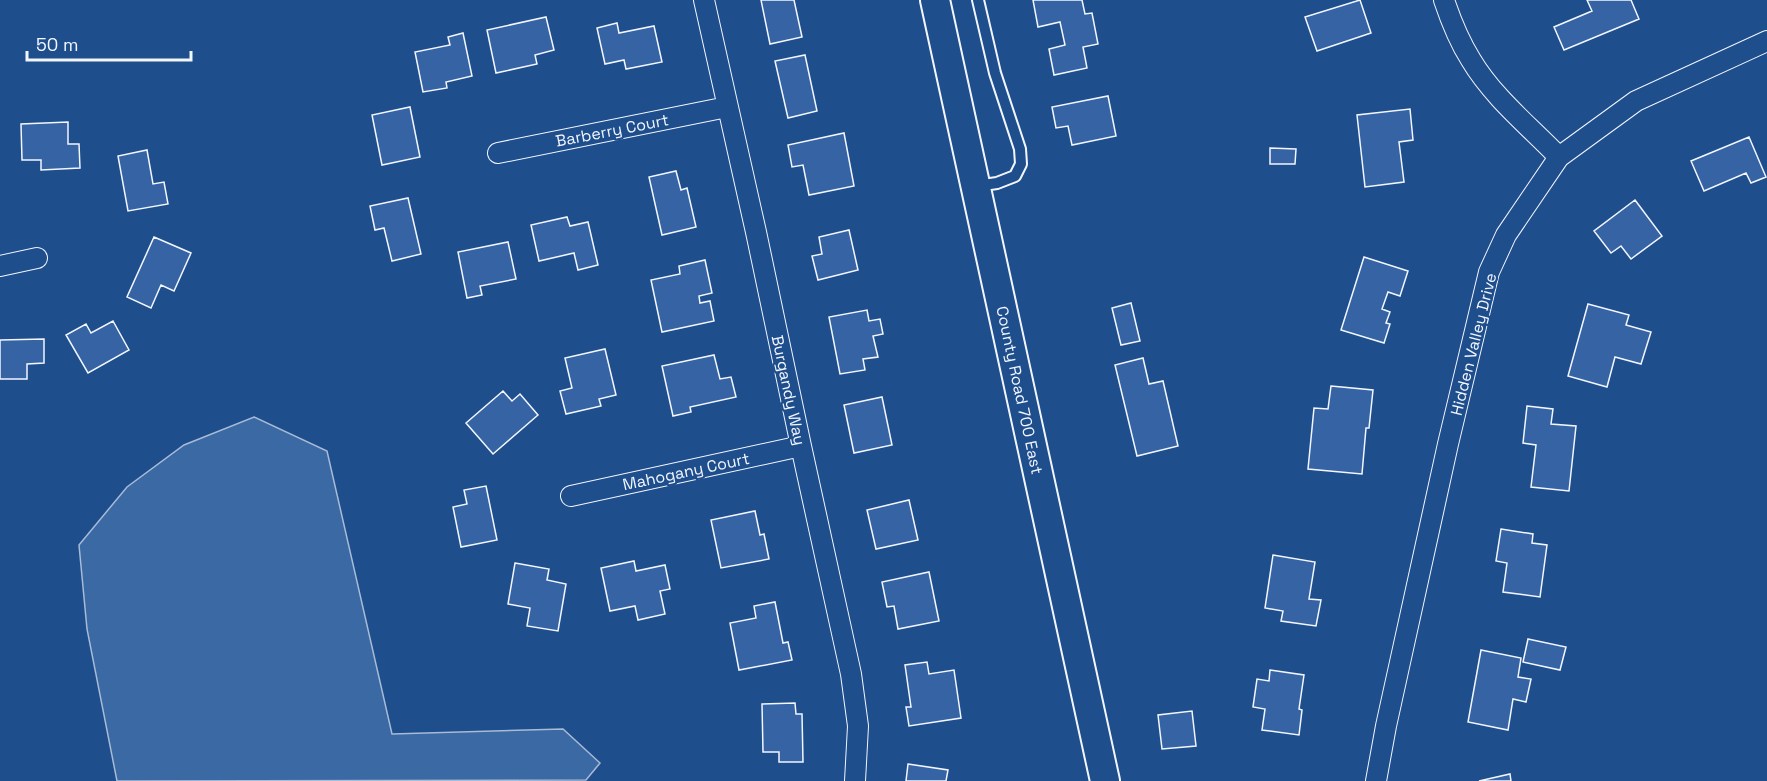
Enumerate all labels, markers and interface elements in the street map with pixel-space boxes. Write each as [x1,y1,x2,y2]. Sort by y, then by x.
scale bar [27,24,190,62]
text: 50 m [36,33,78,56]
street label: Barberry Court [554,109,670,152]
street label: Hidden Valley Drive [1446,271,1501,418]
street label: County Road 700 East [991,304,1048,476]
street label: Burgandy Way [767,333,810,447]
street label: Mahogany Court [621,448,751,495]

